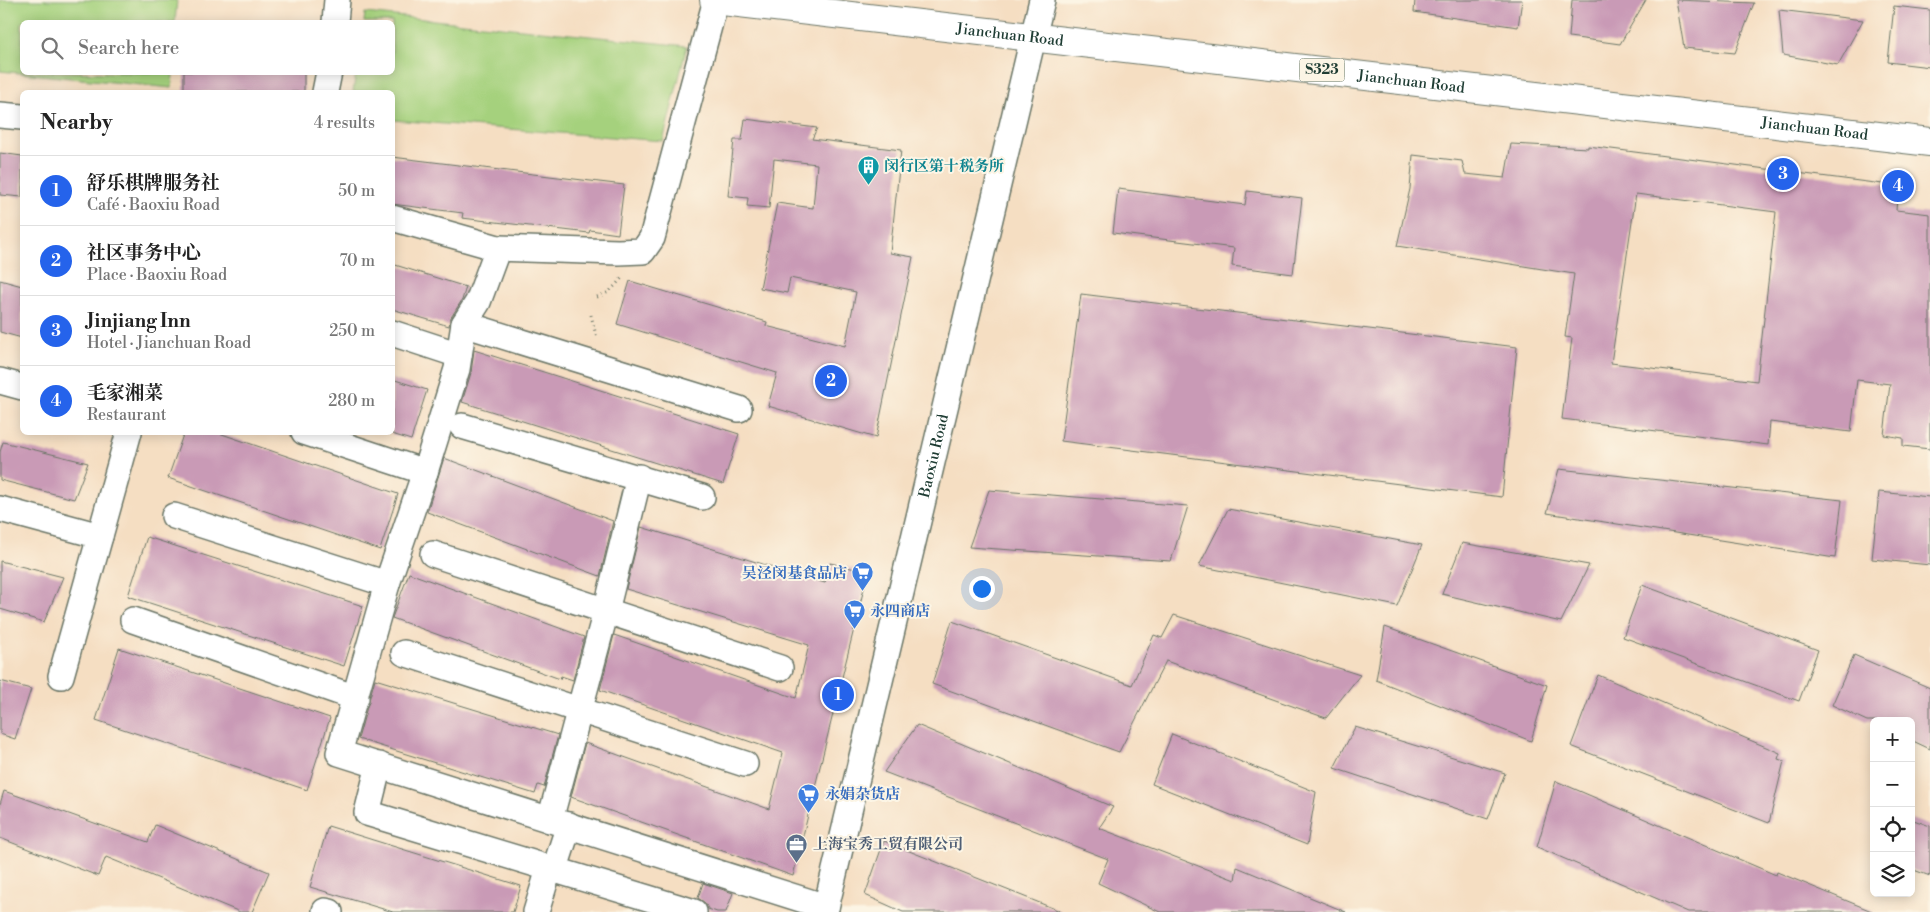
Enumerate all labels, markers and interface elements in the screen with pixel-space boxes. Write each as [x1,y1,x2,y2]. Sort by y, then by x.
street label: Jianchuan Road [954,19,1065,50]
search box [20,20,395,75]
icon: search [38,34,66,62]
text: Search here [78,36,179,60]
road number: S323 [1300,58,1344,82]
street label: Jianchuan Road [1356,66,1466,97]
text: Nearby [40,110,113,136]
text: 4 results [314,113,375,133]
street label: Jianchuan Road [1759,113,1870,144]
building icon: 闵行区第十税务所 [856,154,880,185]
pin: 3 [1767,155,1799,193]
place label: 闵行区第十税务所 [884,157,1004,176]
pin: 4 [1882,167,1914,205]
text: 舒乐棋牌服务社 [87,171,220,195]
text: 1 [52,181,60,201]
text: 50 m [338,181,375,201]
text: Café · Baoxiu Road [87,195,220,215]
text: 社区事务中心 [87,241,201,265]
text: 2 [51,251,61,271]
text: 70 m [339,251,375,271]
text: Place · Baoxiu Road [87,265,227,285]
text: Jinjiang Inn [87,309,191,333]
text: 3 [51,321,61,341]
text: 250 m [329,321,375,341]
text: Hotel · Jianchuan Road [87,333,251,353]
pin: 2 [815,362,847,400]
text: 毛家湘菜 [87,381,163,405]
text: 4 [51,391,61,411]
text: 280 m [328,391,375,411]
text: Restaurant [87,405,166,425]
street label: Baoxiu Road [914,412,953,500]
supermarket icon: 吴泾闵基食品店 [851,561,875,592]
place label: 吴泾闵基食品店 [742,564,847,583]
your location [969,576,995,602]
supermarket icon: 永四商店 [842,599,866,630]
place label: 永四商店 [870,602,930,621]
pin: 1 [822,676,854,714]
map controls [1870,717,1915,897]
button: + [1870,717,1915,762]
button: − [1870,762,1915,807]
supermarket icon: 永娟杂货店 [797,782,821,813]
place label: 永娟杂货店 [825,785,900,804]
button: locate [1870,807,1915,852]
office icon: 上海宝秀工贸有限公司 [785,832,809,863]
place label: 上海宝秀工贸有限公司 [813,835,963,854]
button: layers [1870,852,1915,897]

